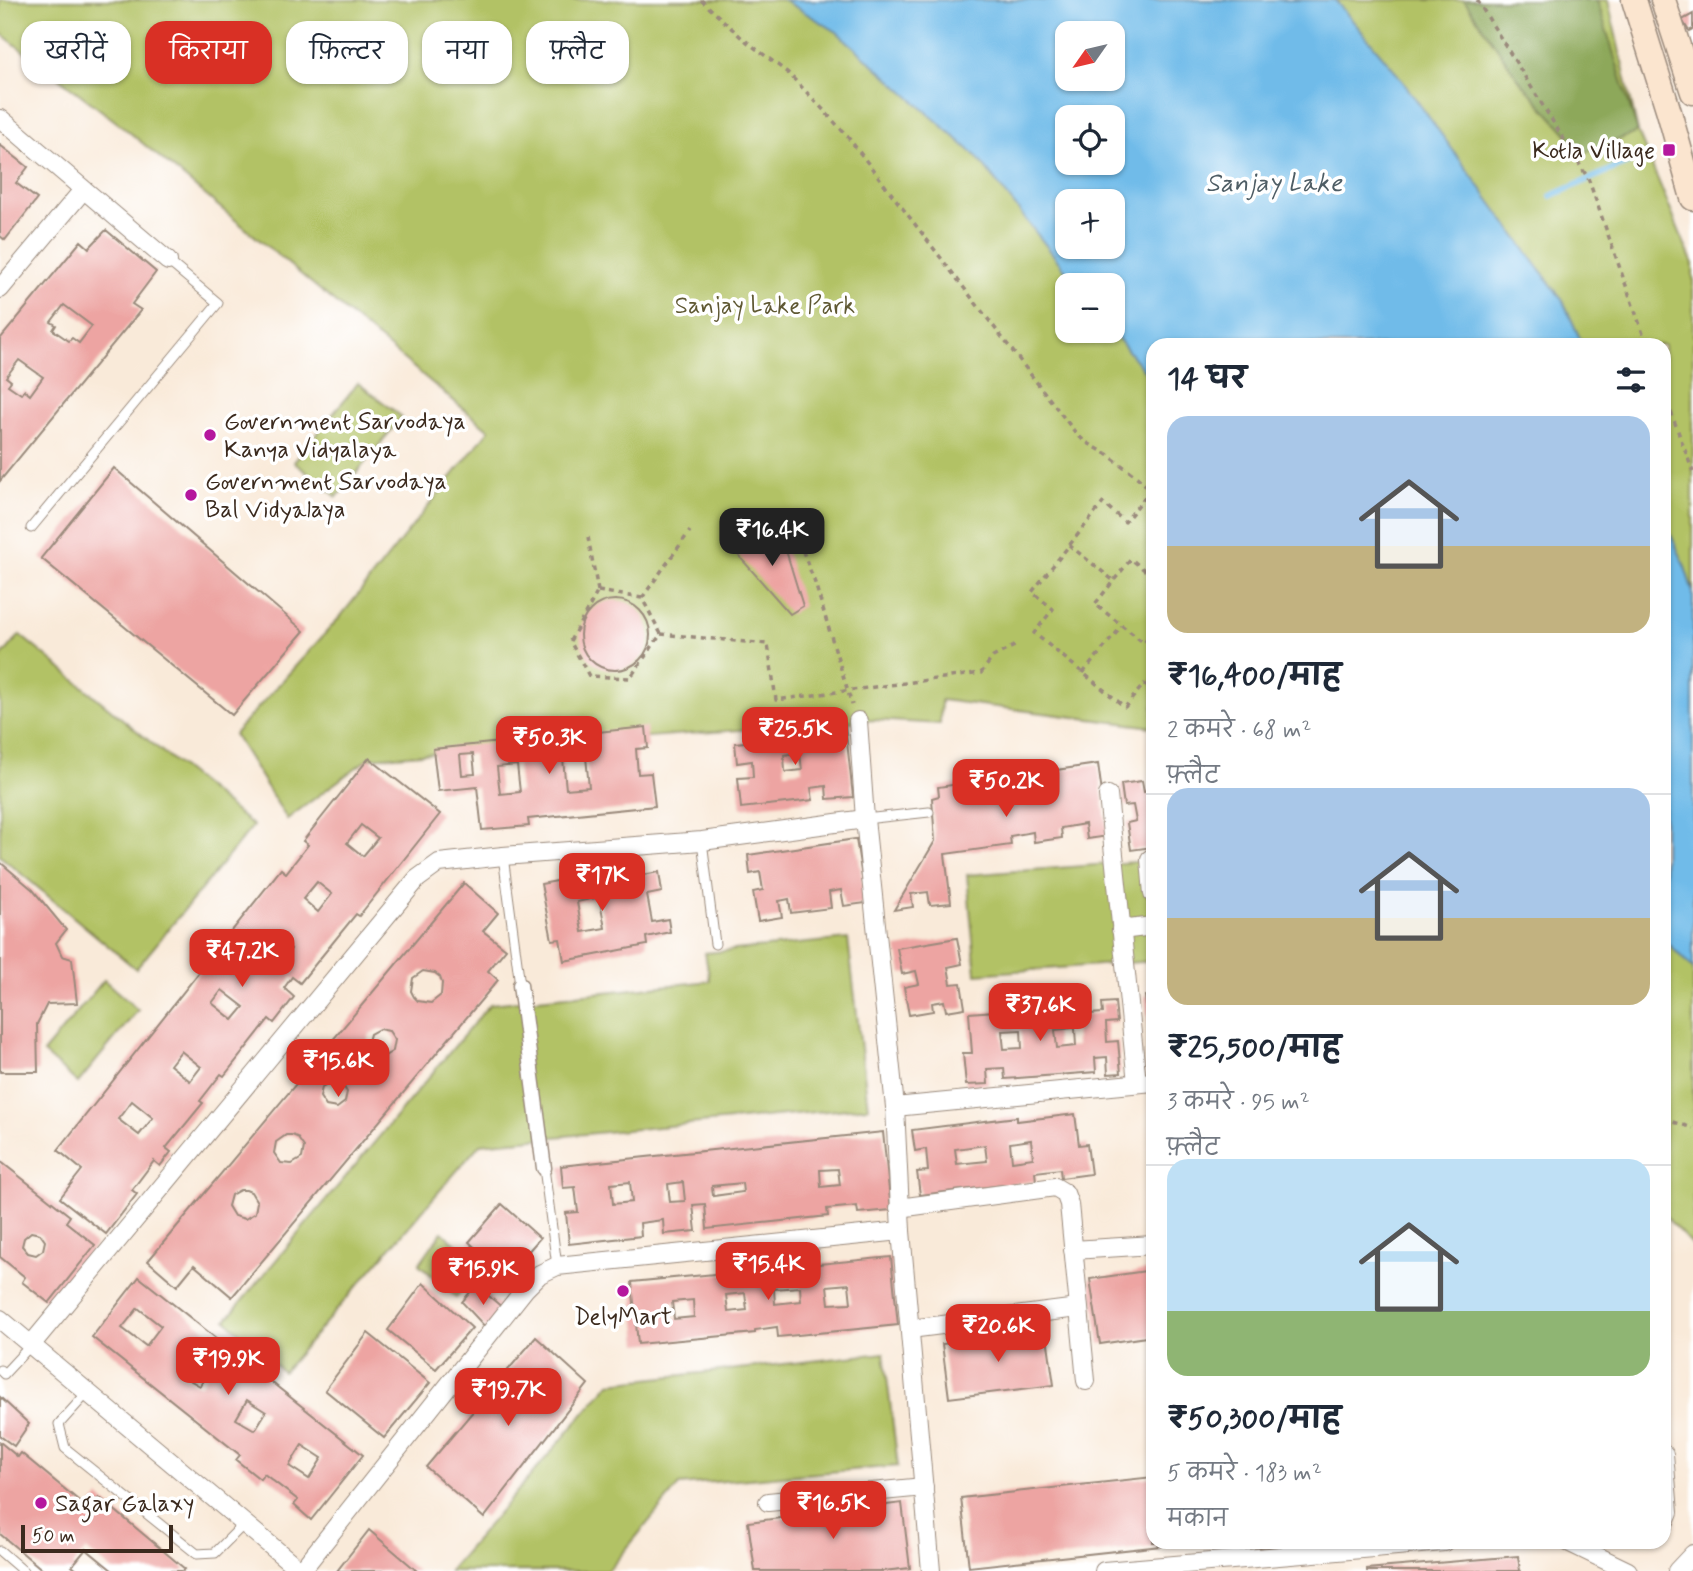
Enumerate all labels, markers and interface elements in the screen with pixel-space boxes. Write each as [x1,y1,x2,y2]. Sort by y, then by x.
chip: खरीदें [21,21,131,84]
chip: किराया [145,21,272,84]
chip: फ़िल्टर [286,21,408,84]
chip: नया [422,21,512,84]
chip: फ़्लैट [526,21,629,84]
north arrow [1055,21,1125,91]
map controls [1055,21,1125,343]
button: locate [1055,105,1125,175]
place label: Kotla Village [1532,136,1655,167]
marker: Kotla Village [1661,142,1677,158]
water label: Sanjay Lake [1206,167,1343,201]
button: + [1055,189,1125,259]
button: − [1055,273,1125,343]
park label: Sanjay Lake Park [675,291,855,322]
text: 14 घर [1167,360,1247,399]
icon: filters [1612,361,1650,399]
place label: Government Sarvodaya Kanya Vidyalaya [224,407,466,466]
marker: Government Sarvodaya Kanya Vidyalaya [202,427,218,443]
icon: home [1346,461,1472,587]
place label: Government Sarvodaya Bal Vidyalaya [205,467,447,526]
marker: Government Sarvodaya Bal Vidyalaya [183,487,199,503]
pin: ₹16.4K [715,508,829,568]
text: ₹16.4K [735,516,809,546]
text: ₹16,400/माह [1167,657,1341,696]
pin: ₹25.5K [738,708,852,767]
text: ₹25.5K [758,715,832,745]
pin: ₹50.3K [492,716,606,776]
text: 2 कमरे · 68 m² [1167,716,1311,746]
text: ₹50.3K [512,724,586,754]
pin: ₹50.2K [949,760,1063,819]
text: फ़्लैट [1167,762,1219,792]
text: ₹50.2K [968,767,1044,797]
icon: home [1346,833,1472,959]
pin: ₹17K [561,853,643,913]
text: ₹17K [575,861,629,891]
pin: ₹47.2K [185,930,299,989]
text: ₹47.2K [205,937,279,967]
pin: ₹37.6K [983,984,1097,1043]
text: ₹37.6K [1005,991,1075,1021]
text: ₹25,500/माह [1167,1029,1341,1068]
pin: ₹15.6K [281,1040,395,1099]
text: ₹15.6K [302,1047,374,1077]
text: 3 कमरे · 95 m² [1167,1088,1310,1118]
text: फ़्लैट [1167,1134,1219,1164]
icon: home [1346,1204,1472,1330]
pin: ₹15.4K [711,1242,825,1302]
pin: ₹15.9K [426,1248,540,1307]
text: ₹15.4K [732,1250,804,1280]
text: ₹15.9K [448,1255,518,1285]
marker: DelyMart [615,1283,631,1299]
place label: DelyMart [574,1302,672,1333]
pin: ₹20.6K [941,1304,1055,1364]
text: ₹20.6K [962,1312,1034,1342]
pin: ₹19.9K [171,1338,285,1397]
text: ₹19.9K [192,1345,264,1375]
pin: ₹19.7K [451,1368,565,1428]
text: ₹19.7K [471,1376,545,1406]
text: ₹50,300/माह [1167,1400,1341,1439]
text: 5 कमरे · 183 m² [1167,1459,1322,1489]
pin: ₹16.5K [776,1482,890,1541]
place label: Sagar Galaxy [55,1489,194,1523]
text: ₹16.5K [796,1489,870,1519]
marker: Sagar Galaxy [33,1495,49,1511]
text: मकान [1167,1505,1228,1535]
scale bar [21,1522,173,1554]
text: 50 m [32,1524,75,1549]

